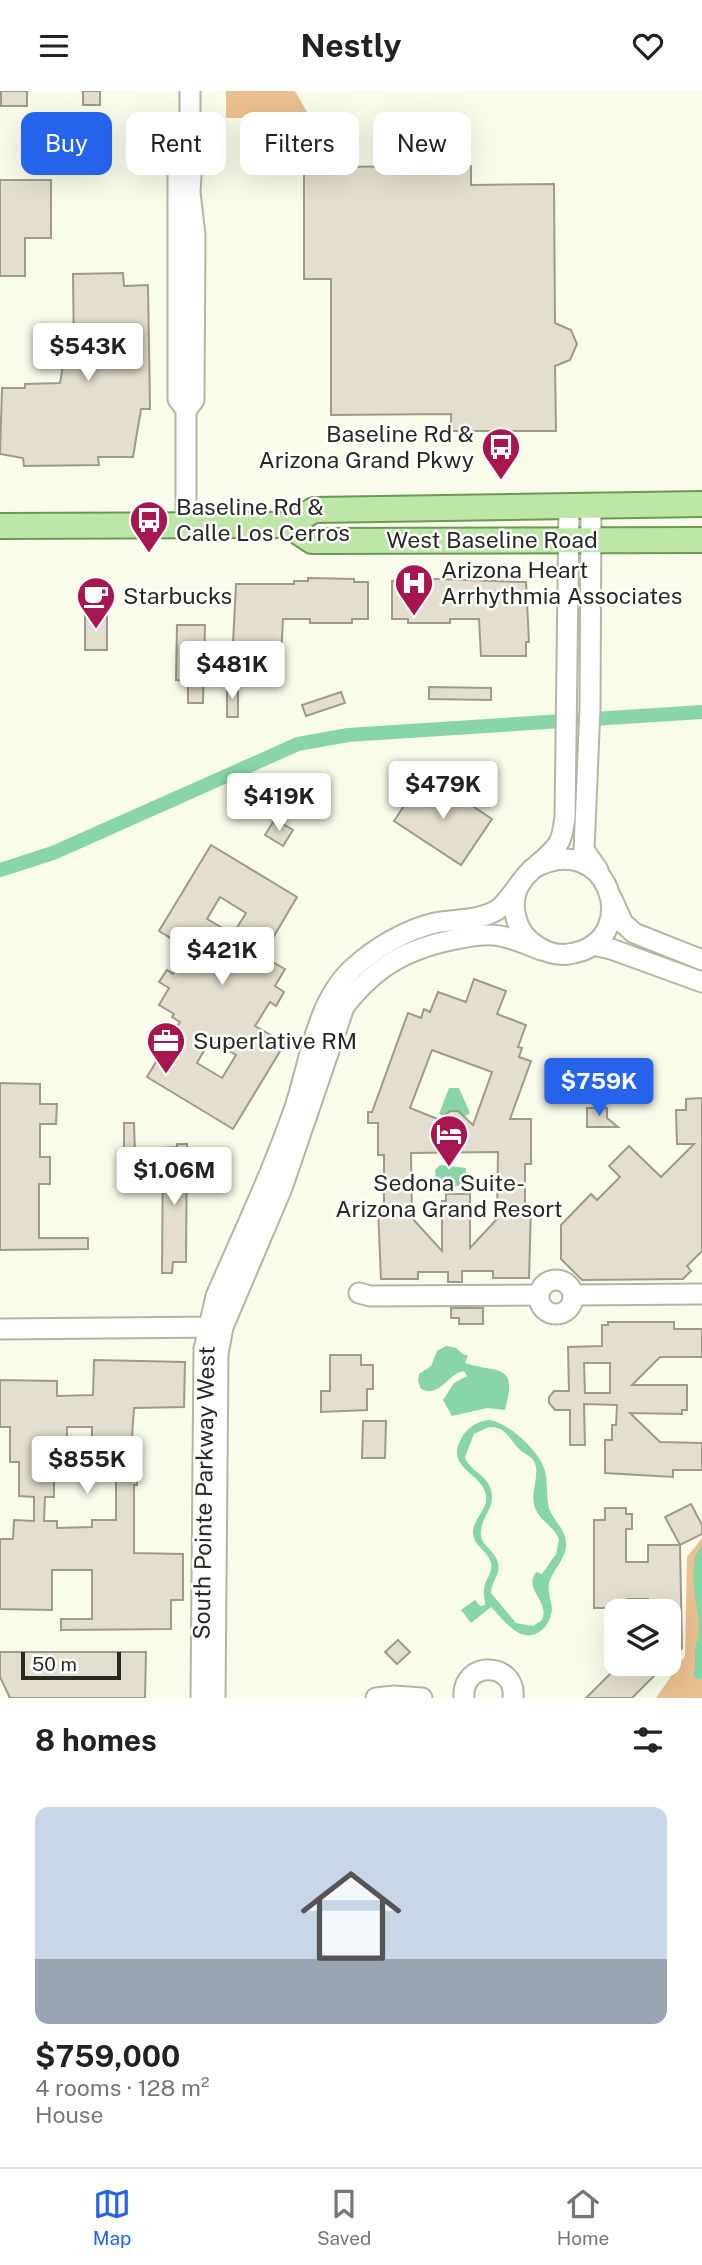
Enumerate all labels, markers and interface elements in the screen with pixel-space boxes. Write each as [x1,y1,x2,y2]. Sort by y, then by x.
icon: menu [35,27,73,65]
text: Nestly [301,27,401,64]
icon: heart [629,27,667,65]
chip: Buy [21,112,112,175]
chip: Rent [126,112,226,175]
chip: Filters [240,112,359,175]
chip: New [373,112,471,175]
pin: $543K [39,323,137,383]
text: $543K [49,332,127,359]
place label: Baseline Rd & Arizona Grand Pkwy [258,420,474,473]
bus stop icon: Baseline Rd & Arizona Grand Pkwy [480,426,522,481]
place label: Baseline Rd & Calle Los Cerros [176,493,350,546]
bus stop icon: Baseline Rd & Calle Los Cerros [128,499,170,554]
street label: West Baseline Road [386,526,598,553]
place label: Arizona Heart Arrhythmia Associates [441,556,682,609]
hospital icon: Arizona Heart Arrhythmia Associates [393,562,435,617]
cafe icon: Starbucks [75,575,117,630]
place label: Starbucks [123,582,232,609]
pin: $481K [183,641,281,701]
text: $481K [196,650,268,677]
pin: $479K [394,761,492,821]
text: $479K [405,770,481,797]
pin: $419K [230,773,328,833]
text: $419K [243,782,315,809]
pin: $421K [173,927,271,987]
text: $421K [186,936,258,963]
office icon: Superlative RM [145,1020,187,1075]
place label: Superlative RM [193,1027,357,1054]
pin: $759K [550,1059,648,1118]
text: $759K [560,1067,638,1094]
hotel icon: Sedona Suite- Arizona Grand Resort [428,1113,470,1168]
pin: $1.06M [117,1147,231,1207]
text: $1.06M [133,1156,215,1183]
place label: Sedona Suite- Arizona Grand Resort [335,1169,563,1222]
street label: South Pointe Parkway West [187,1346,220,1640]
pin: $855K [38,1437,136,1496]
text: $855K [48,1445,126,1472]
map controls [604,1599,681,1676]
button: layers [604,1599,681,1676]
scale bar [21,1649,121,1681]
text: 50 m [32,1653,77,1675]
icon: filters [629,1721,667,1759]
text: 8 homes [35,1722,157,1758]
icon: home [288,1853,414,1979]
text: $759,000 [35,2038,180,2074]
text: 4 rooms · 128 m² [35,2074,209,2101]
text: House [35,2101,103,2128]
tab: Map [93,2185,131,2249]
tab: Saved [317,2185,371,2249]
tab: Home [557,2185,609,2249]

